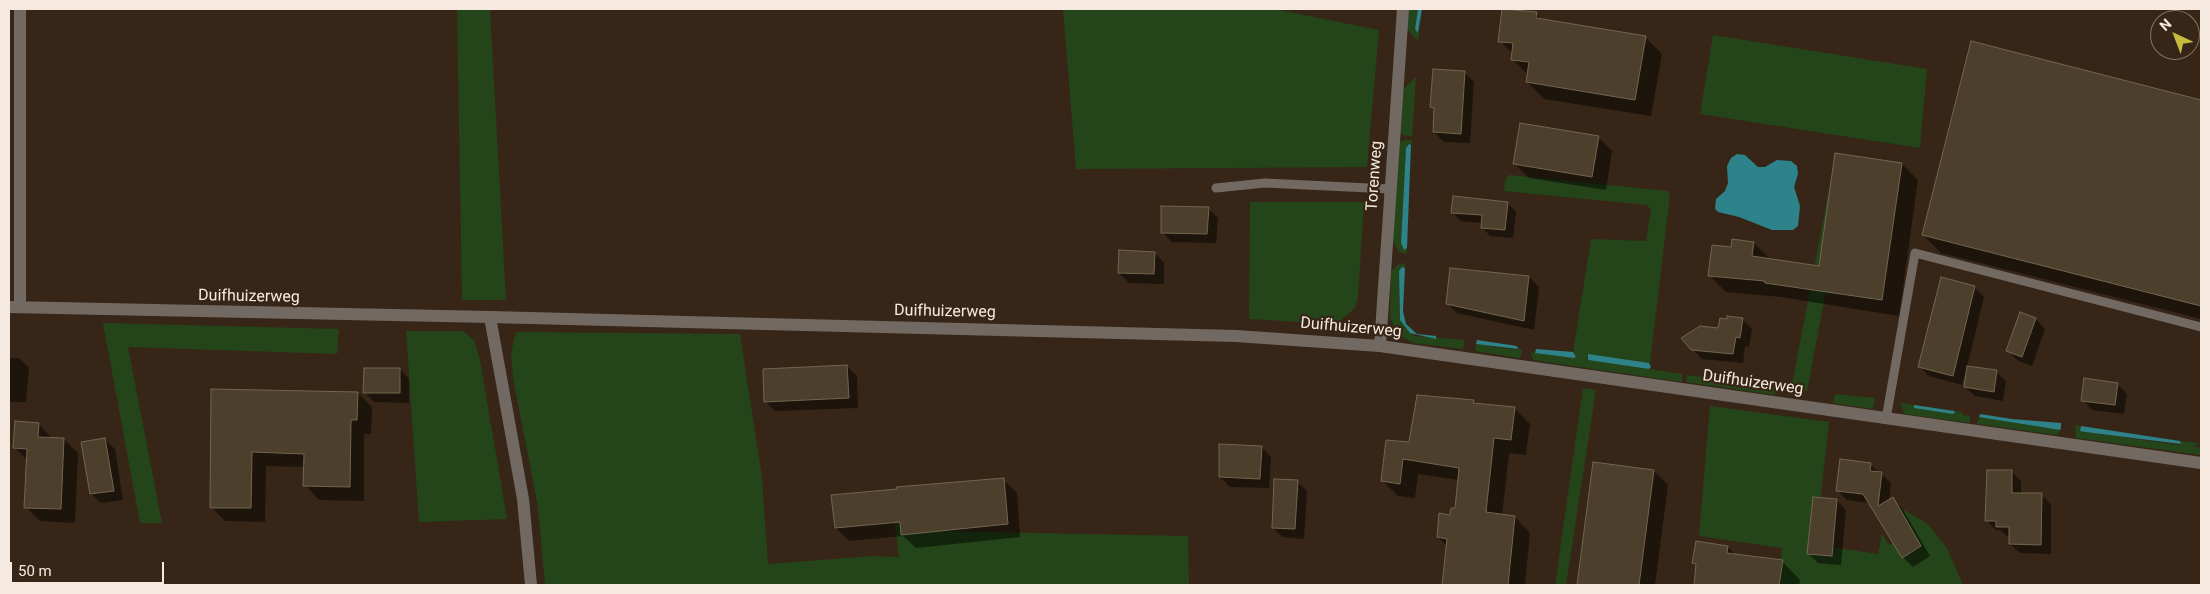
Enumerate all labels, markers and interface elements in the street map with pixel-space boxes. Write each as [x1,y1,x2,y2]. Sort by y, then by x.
north arrow [2150,10,2200,60]
text: N [2156,16,2175,34]
street label: Torenweg [1363,140,1387,212]
street label: Duifhuizerweg [198,287,300,307]
street label: Duifhuizerweg [894,302,996,322]
street label: Duifhuizerweg [1300,314,1402,342]
street label: Duifhuizerweg [1701,366,1805,400]
scale bar [12,552,166,584]
text: 50 m [18,562,52,580]

